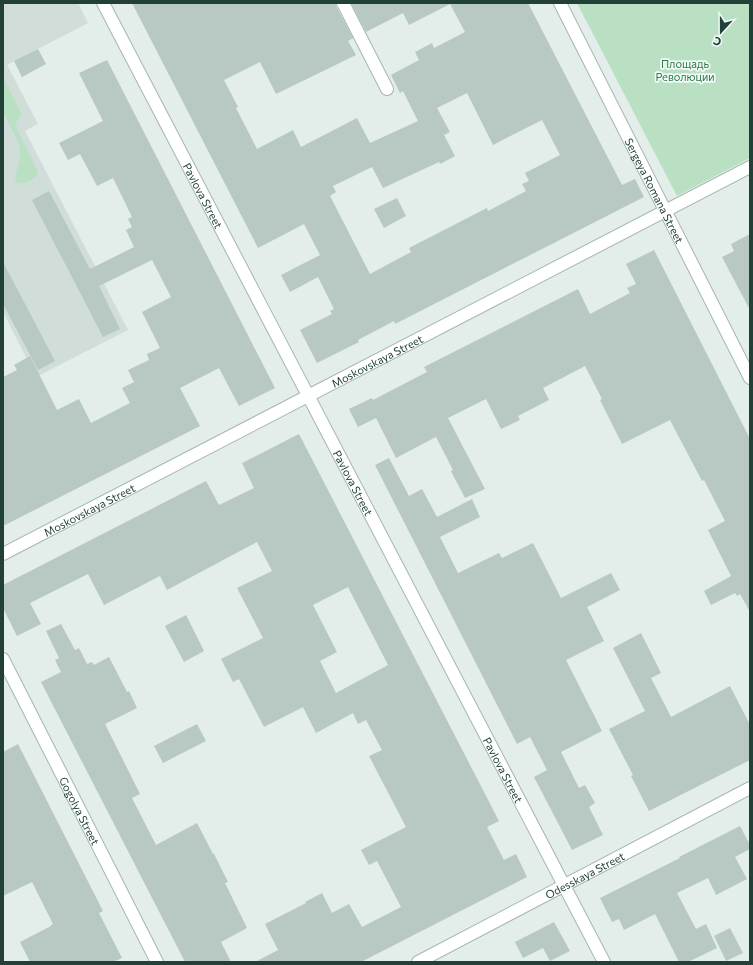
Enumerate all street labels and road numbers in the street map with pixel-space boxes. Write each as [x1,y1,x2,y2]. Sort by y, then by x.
street label: Sergeya Romana Street [623,136,687,245]
street label: Pavlova Street [181,160,226,231]
street label: Moskovskaya Street [329,331,425,389]
street label: Pavlova Street [331,448,376,518]
street label: Moskovskaya Street [41,480,137,538]
street label: Pavlova Street [481,735,526,805]
street label: Gogolya Street [57,774,103,847]
street label: Odesskaya Street [543,848,627,901]

